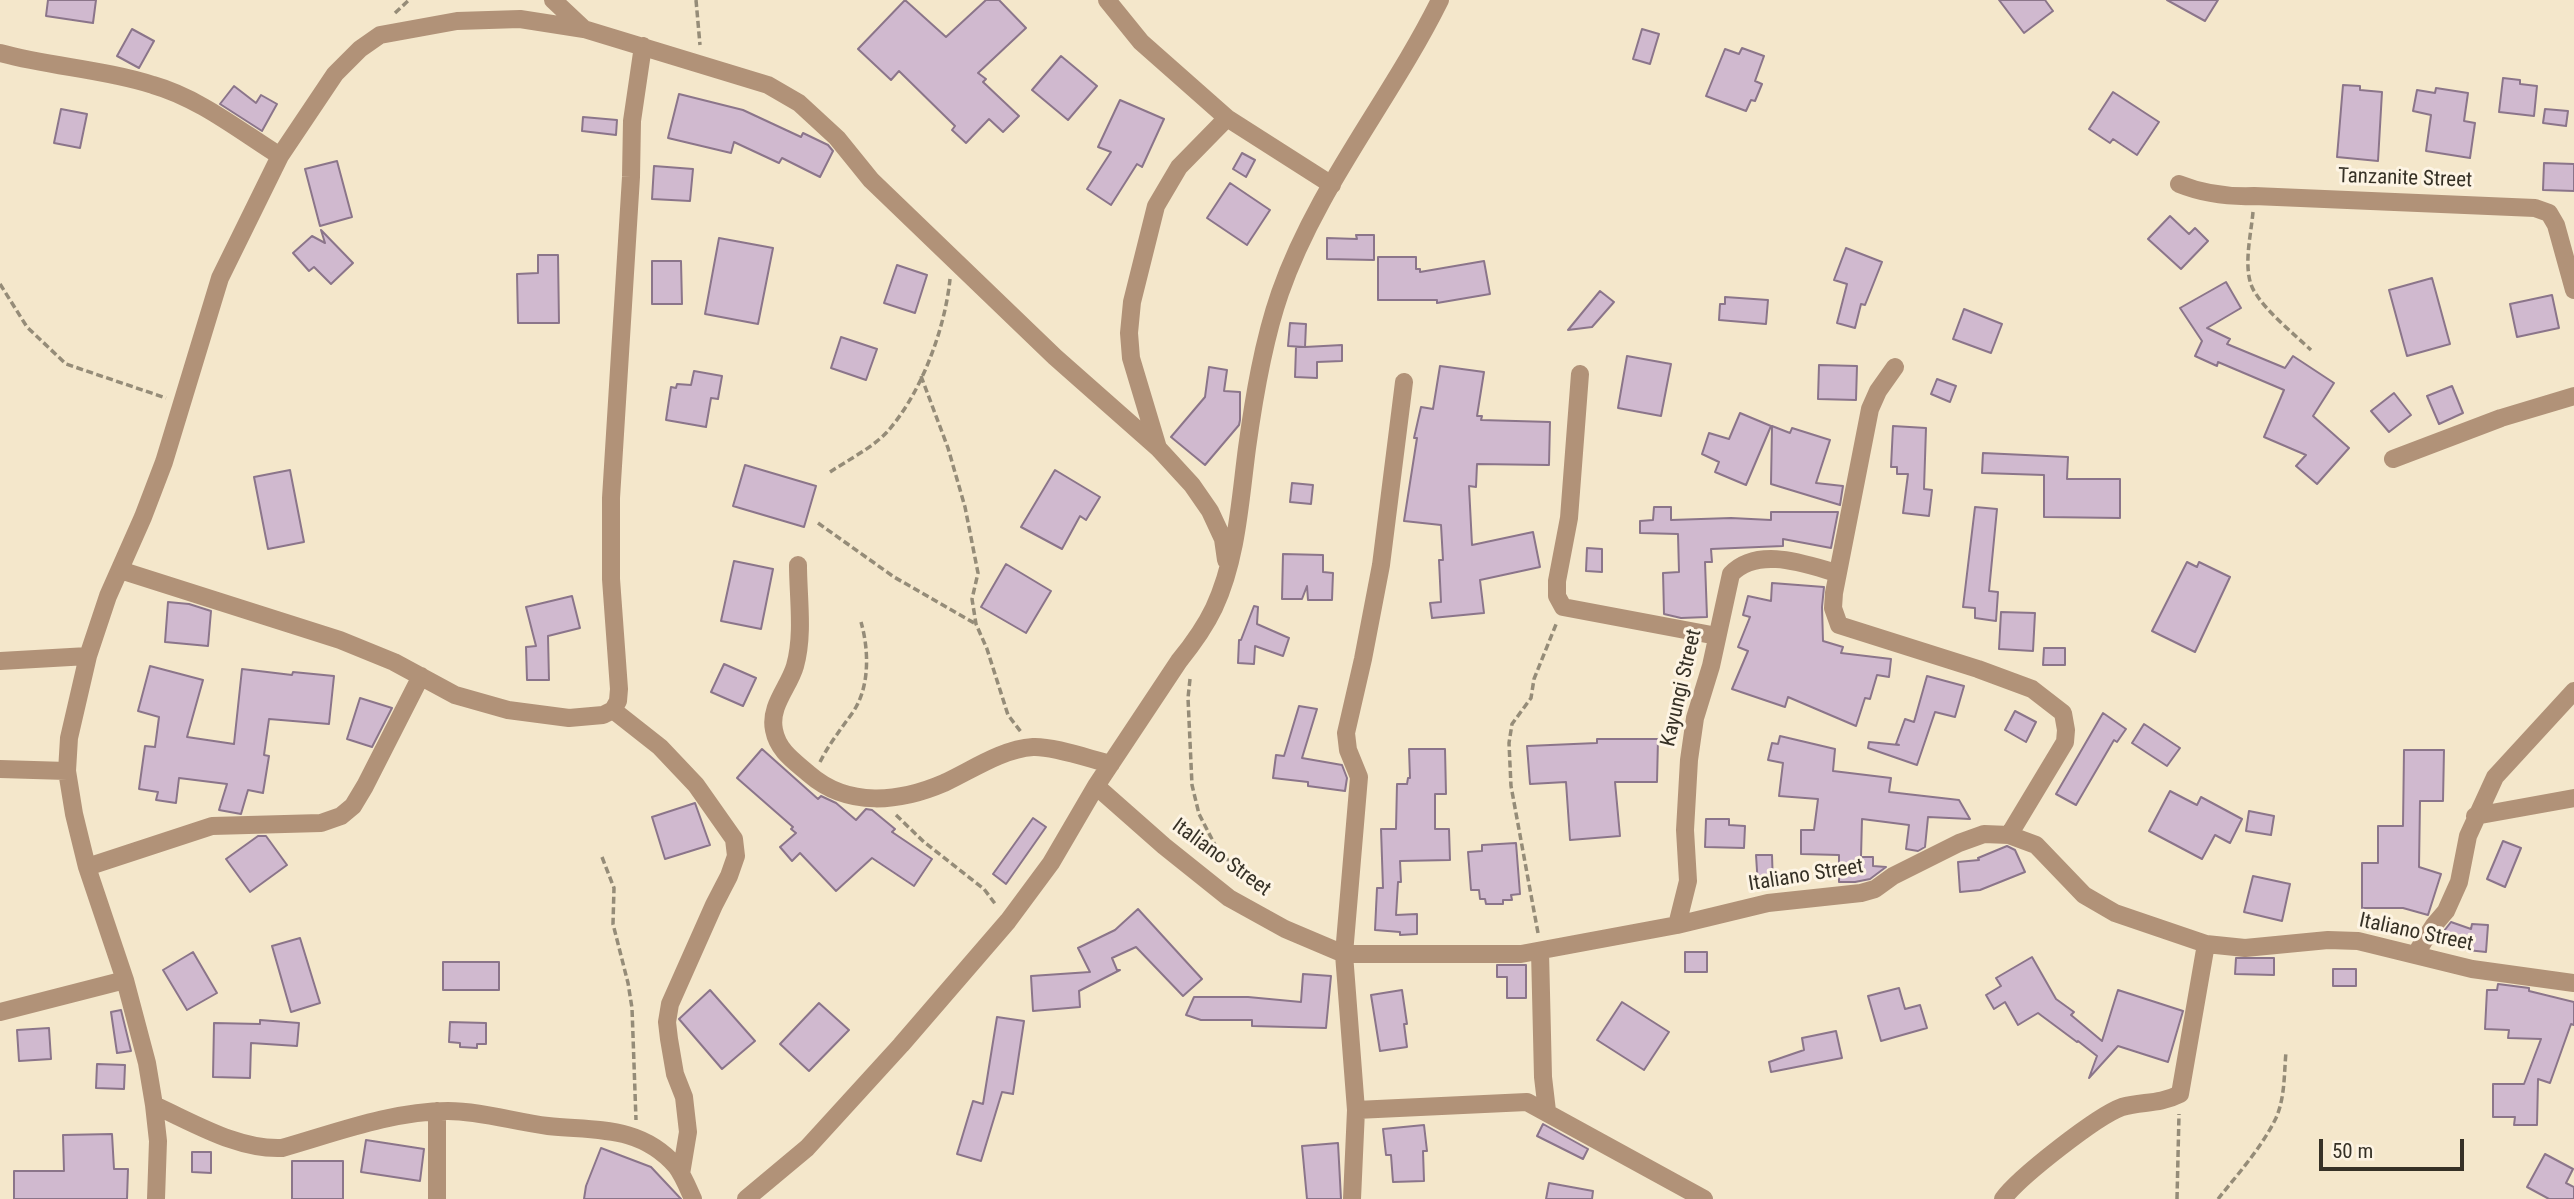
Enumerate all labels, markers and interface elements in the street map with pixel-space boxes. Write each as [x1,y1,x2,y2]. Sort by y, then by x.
street label: Tanzanite Street [2337,164,2473,194]
street label: Kayungi Street [1656,627,1708,749]
street label: Italiano Street [1167,814,1275,902]
street label: Italiano Street [1747,854,1865,898]
street label: Italiano Street [2357,909,2475,957]
scale bar [2322,1126,2467,1170]
text: 50 m [2332,1139,2373,1163]

